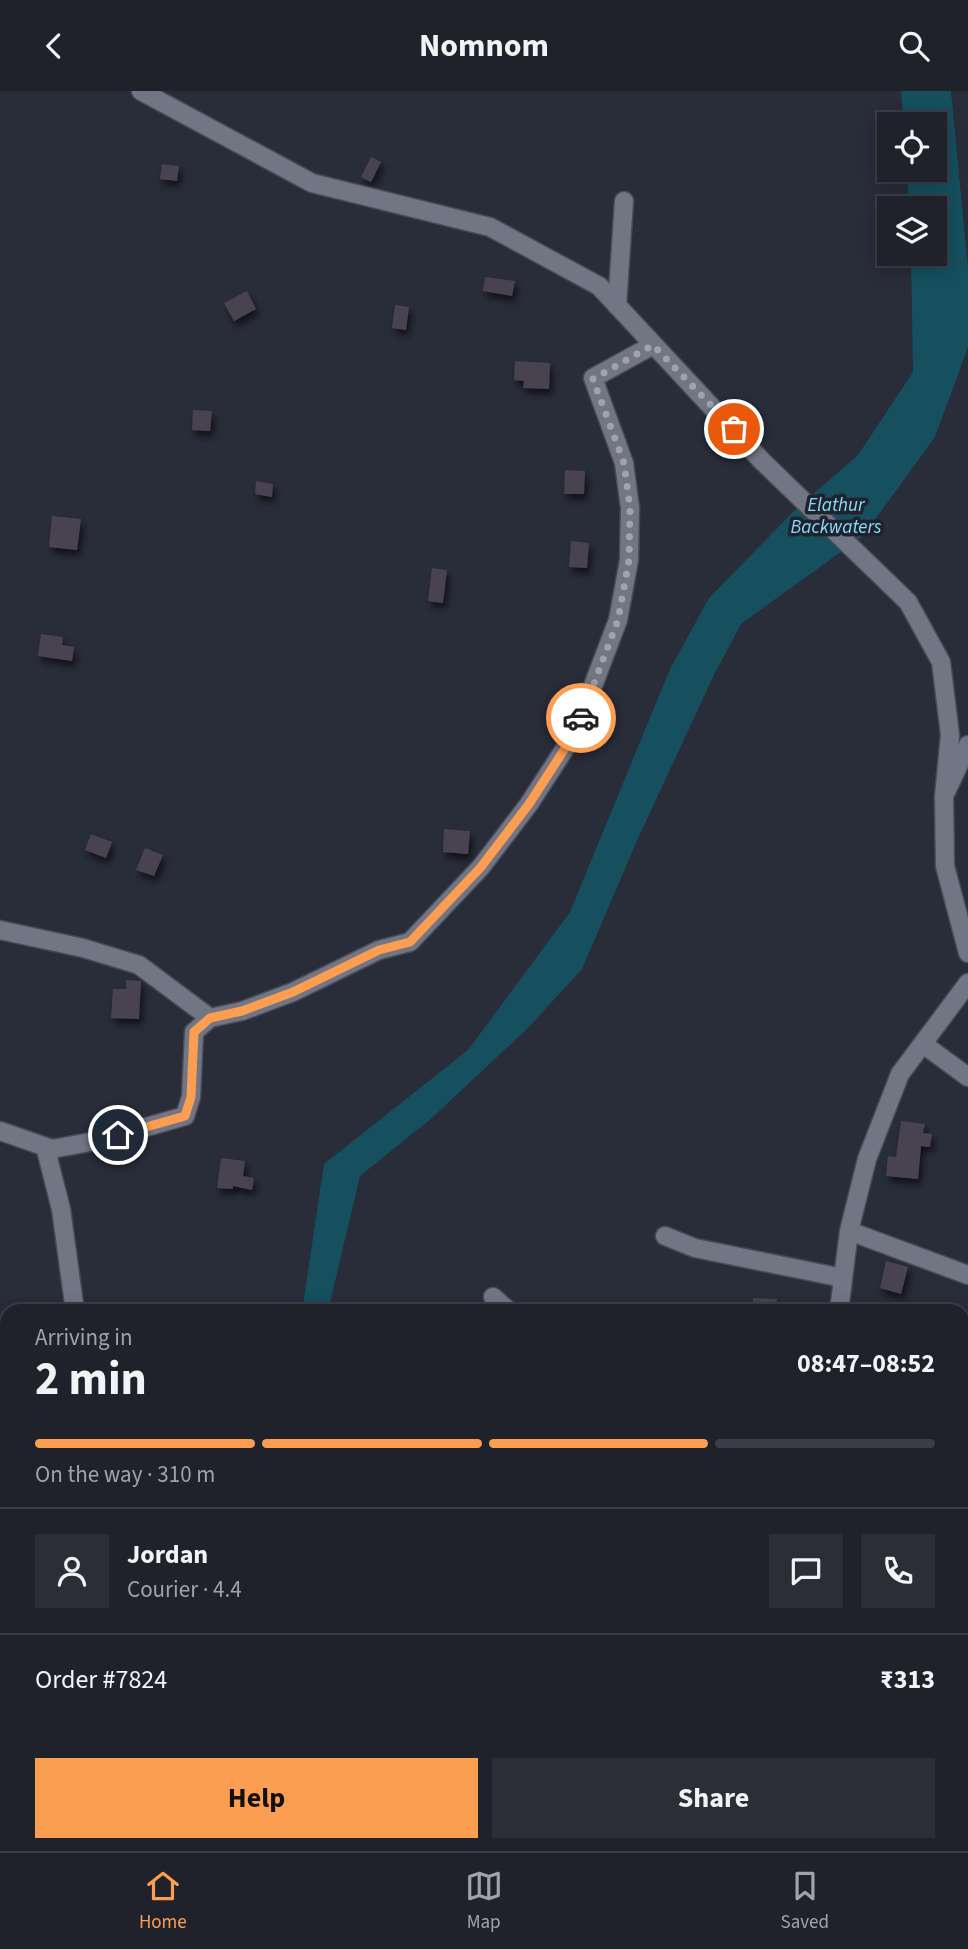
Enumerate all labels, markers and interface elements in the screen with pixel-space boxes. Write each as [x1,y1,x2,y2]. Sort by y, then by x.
text: Nomnom [419,23,549,69]
icon: back [35,27,73,65]
icon: search [895,27,933,65]
map controls [877,112,947,266]
button: locate [877,112,947,182]
button: layers [877,196,947,266]
pin [704,399,764,459]
icon: bag [715,410,753,448]
water label: Elathur Backwaters [791,492,882,541]
courier [546,683,616,753]
icon: car [562,699,600,737]
pin [88,1105,148,1165]
icon: home [99,1116,137,1154]
text: Arriving in [35,1321,133,1354]
text: 08:47–08:52 [797,1345,935,1382]
text: 2 min [35,1347,147,1412]
text: On the way · 310 m [35,1458,215,1491]
button: person [35,1534,109,1608]
button: chat [769,1534,843,1608]
button: phone [861,1534,935,1608]
text: Jordan [127,1536,208,1573]
text: Courier · 4.4 [127,1573,242,1606]
text: Order #7824 [35,1661,167,1698]
text: ₹313 [880,1661,935,1698]
button: Help [35,1758,478,1838]
button: Share [492,1758,935,1838]
tab: Home [139,1867,187,1936]
tab: Map [465,1867,503,1936]
tab: Saved [781,1867,829,1936]

